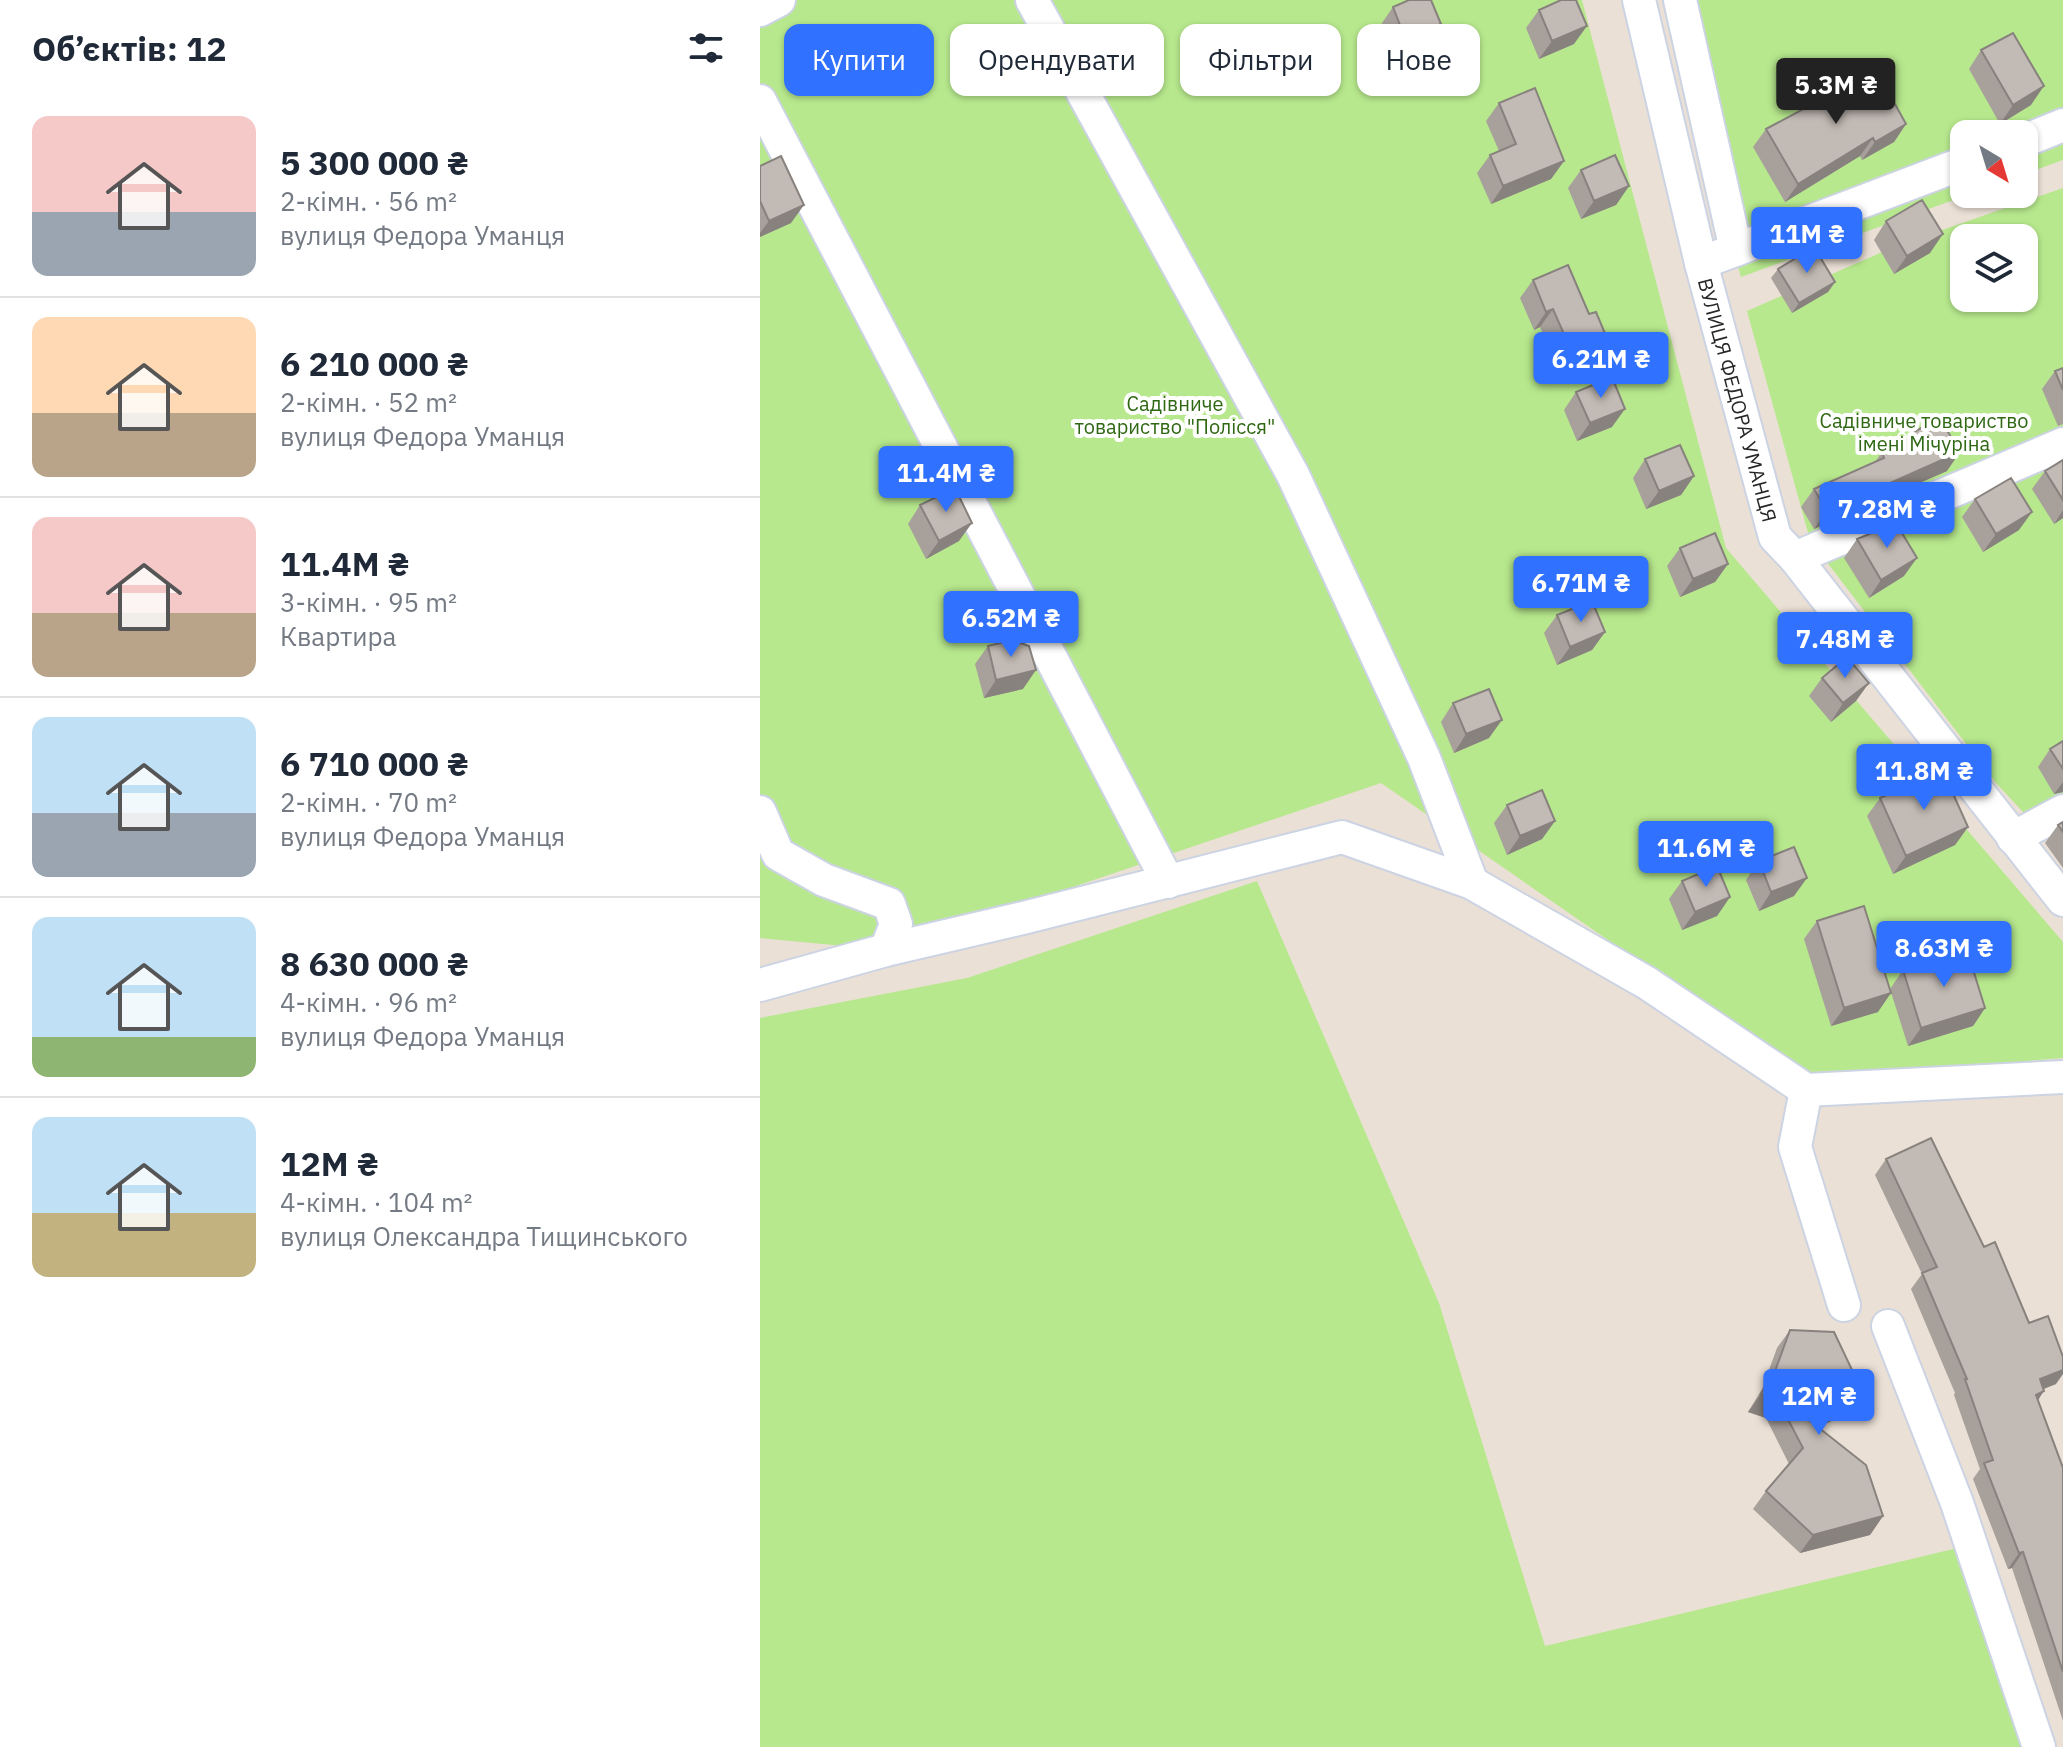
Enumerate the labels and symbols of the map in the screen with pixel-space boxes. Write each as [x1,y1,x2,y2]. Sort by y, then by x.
pin: 5.3M ₴ [1771,58,1901,126]
north arrow [1950,120,2038,208]
pin: 11M ₴ [1751,207,1863,275]
street label: ВУЛИЦЯ ФЕДОРА УМАНЦЯ [1692,275,1784,525]
pin: 6.21M ₴ [1527,332,1675,400]
park label: Садівниче товариство "Полісся" [1075,390,1275,440]
park label: Садівниче товариство імені Мічуріна [1819,407,2029,457]
pin: 11.4M ₴ [872,446,1020,514]
pin: 7.28M ₴ [1813,482,1961,550]
pin: 6.71M ₴ [1507,556,1655,624]
pin: 6.52M ₴ [937,591,1085,659]
pin: 7.48M ₴ [1771,612,1919,680]
pin: 11.8M ₴ [1850,744,1998,812]
pin: 11.6M ₴ [1632,821,1780,889]
pin: 8.63M ₴ [1870,921,2018,989]
pin: 12M ₴ [1763,1369,1875,1437]

